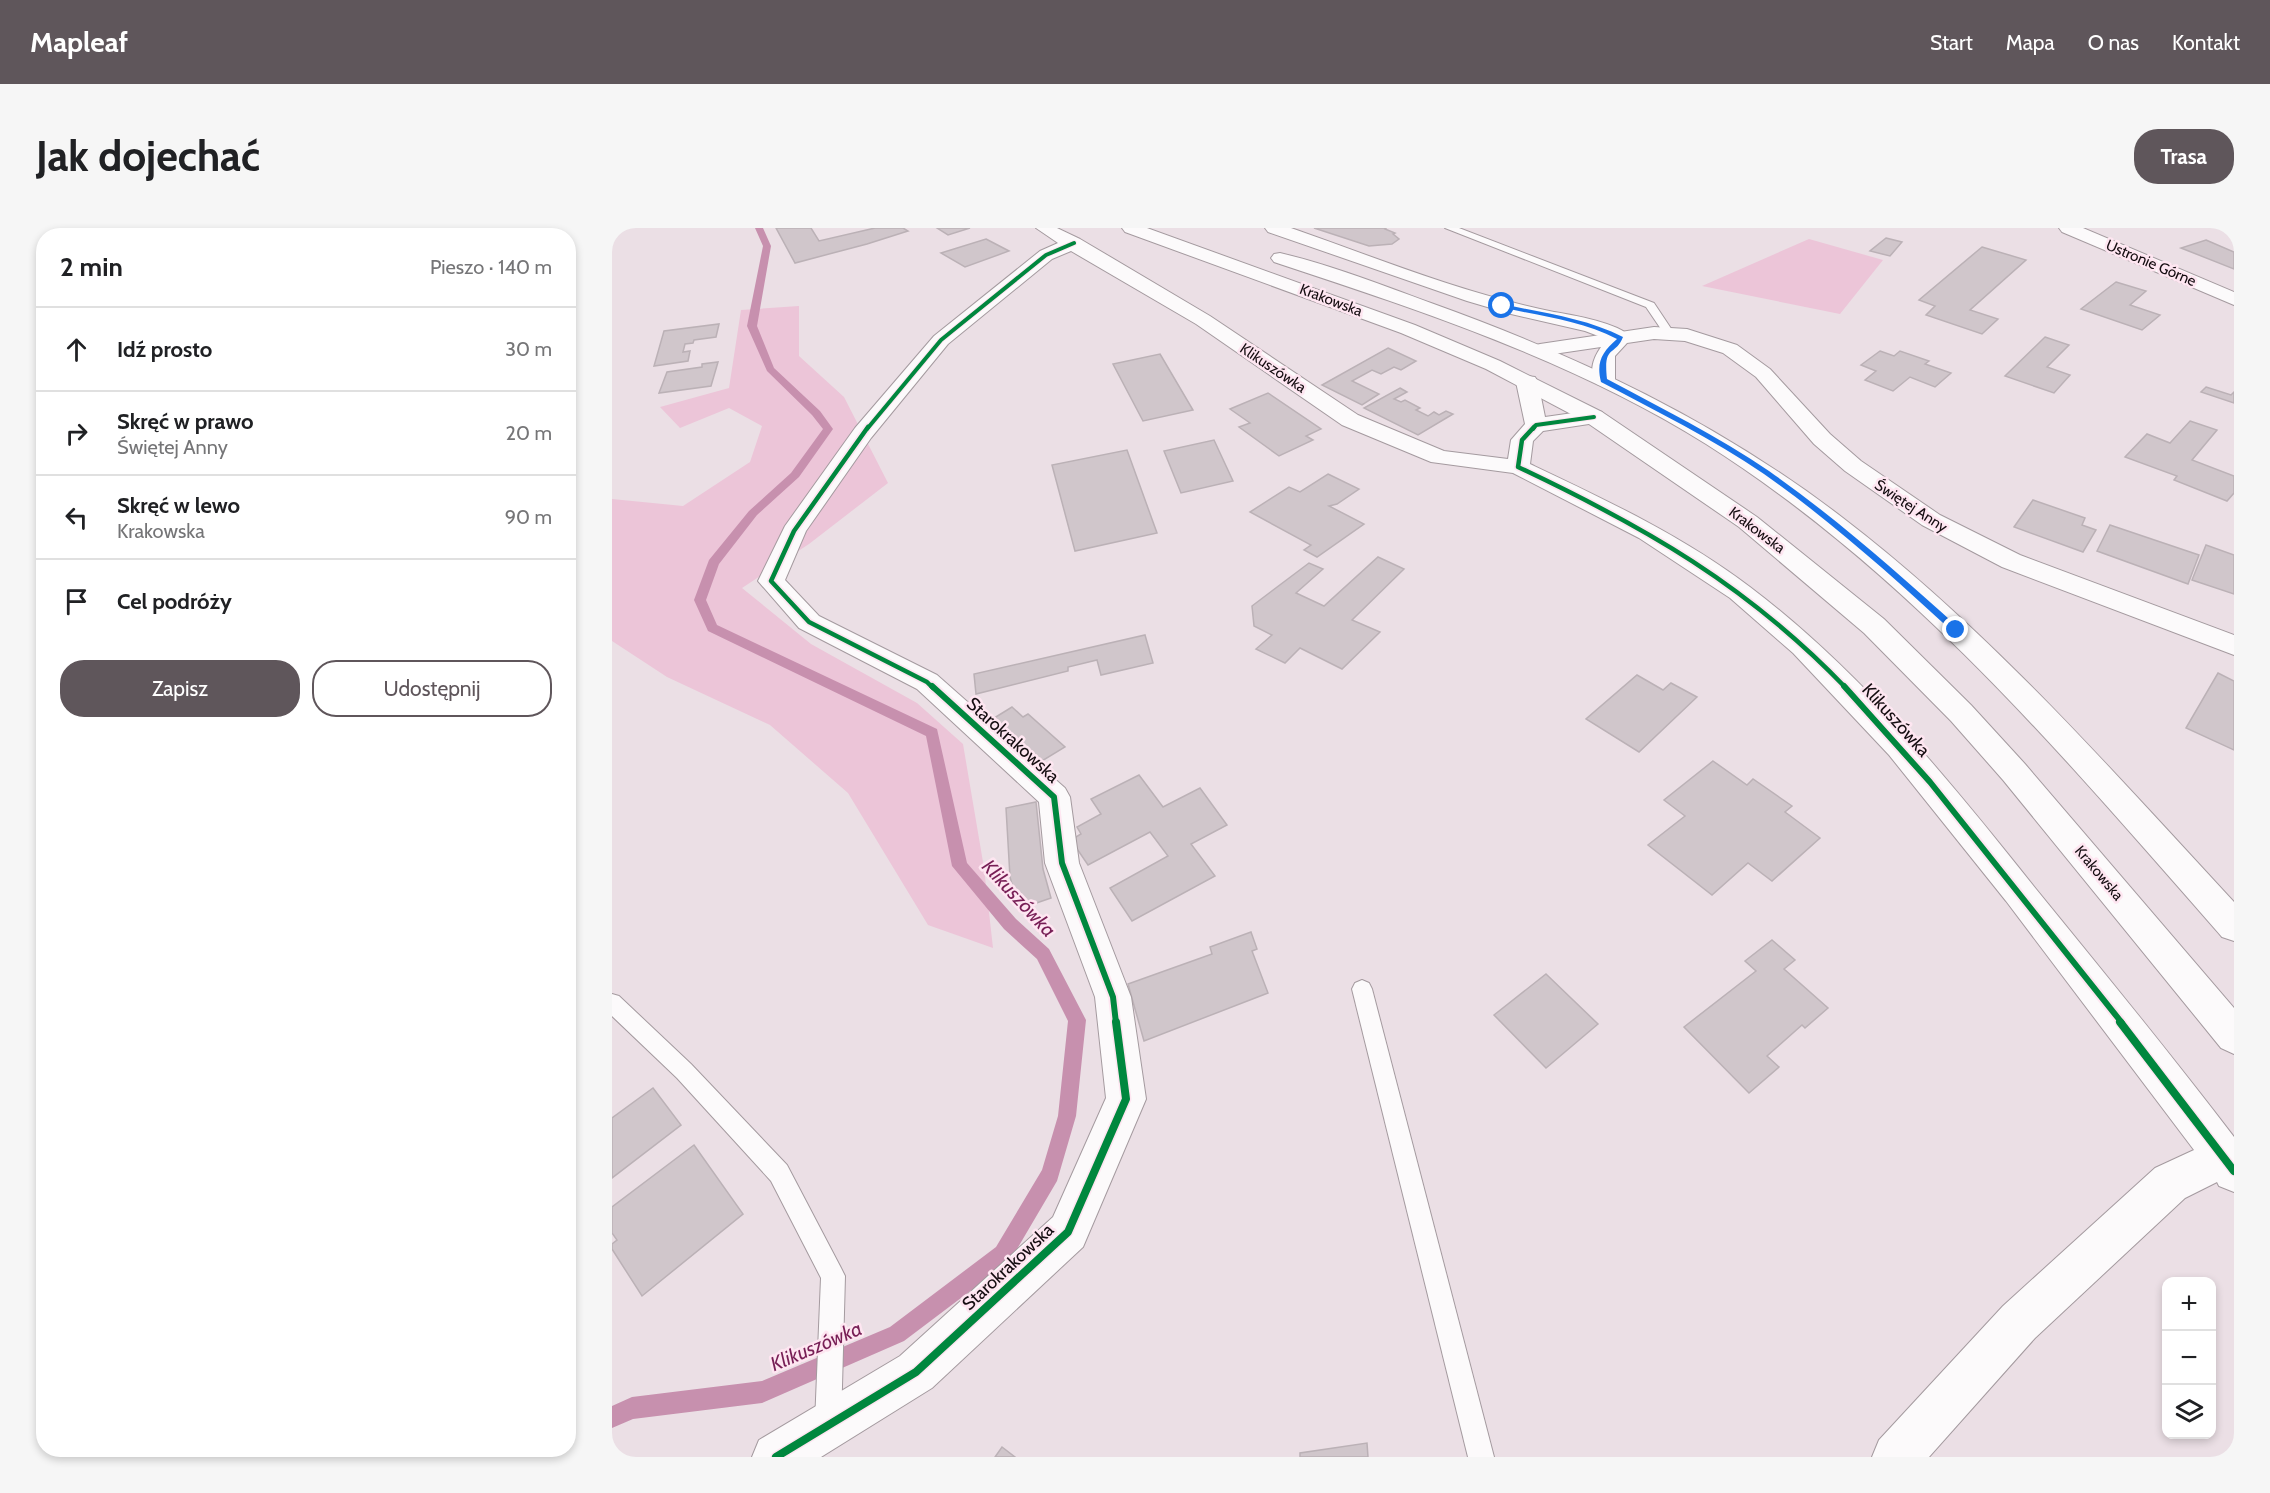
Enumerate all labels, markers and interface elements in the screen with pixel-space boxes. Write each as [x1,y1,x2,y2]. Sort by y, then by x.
text: Mapleaf [30,25,128,59]
text: Start [1930,30,1973,55]
text: Mapa [2006,30,2055,55]
text: O nas [2088,30,2139,55]
text: Kontakt [2172,30,2240,55]
button: Trasa [2134,129,2234,184]
text: Jak dojechać [36,130,260,182]
street label: Ustronie Górne [2103,236,2199,290]
text: 2 min [60,251,123,283]
text: Pieszo · 140 m [430,255,552,279]
street label: Krakowska [1297,280,1366,320]
route start [1488,292,1514,318]
icon: ahead [60,333,93,366]
text: Idź prosto [117,336,212,363]
text: 30 m [505,337,552,361]
street label: Klikuszówka [1237,339,1310,397]
text: Skręć w prawo [117,408,254,435]
icon: right [60,417,93,450]
text: 20 m [506,421,552,445]
text: Świętej Anny [117,435,228,459]
street label: Świętej Anny [1871,475,1952,536]
text: Skręć w lewo [117,492,240,519]
icon: left [60,501,93,534]
street label: Krakowska [1725,503,1789,557]
text: 90 m [505,505,552,529]
text: Krakowska [117,519,205,543]
icon: arrive [60,585,93,618]
text: Cel podróży [117,588,232,615]
route end [1942,616,1968,642]
button: Zapisz [60,660,300,717]
button: Udostępnij [312,660,552,717]
street label: Klikuszówka [1857,679,1935,761]
street label: Starokrakowska [962,693,1064,788]
street label: Krakowska [2071,842,2128,905]
water label: Klikuszówka [977,854,1061,942]
street label: Starokrakowska [958,1219,1059,1315]
map controls [2162,1277,2216,1439]
button: + [2162,1277,2216,1331]
water label: Klikuszówka [767,1316,865,1376]
button: − [2162,1331,2216,1385]
button: layers [2162,1385,2216,1439]

